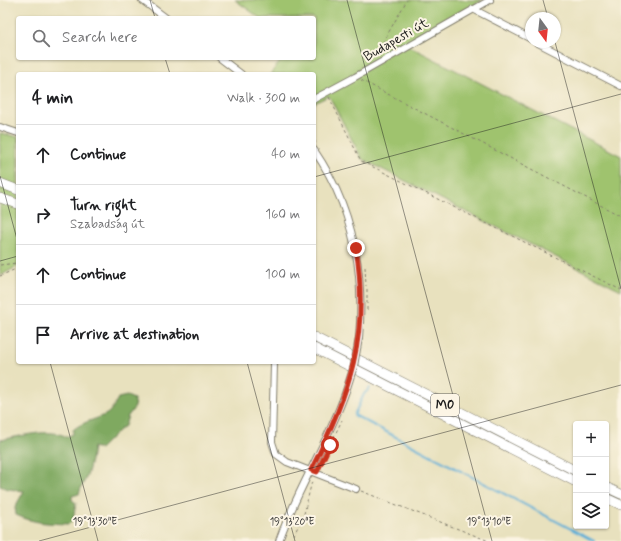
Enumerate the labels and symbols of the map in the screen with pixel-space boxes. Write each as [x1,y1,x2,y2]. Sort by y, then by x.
north arrow [525,12,561,48]
street label: Budapesti út [360,14,432,66]
route end [347,239,365,257]
road number: M0 [431,394,459,416]
route start [321,436,339,454]
text: 19°13'30"E [73,515,117,529]
text: 19°13'20"E [270,515,315,529]
text: 19°13'10"E [467,515,511,529]

